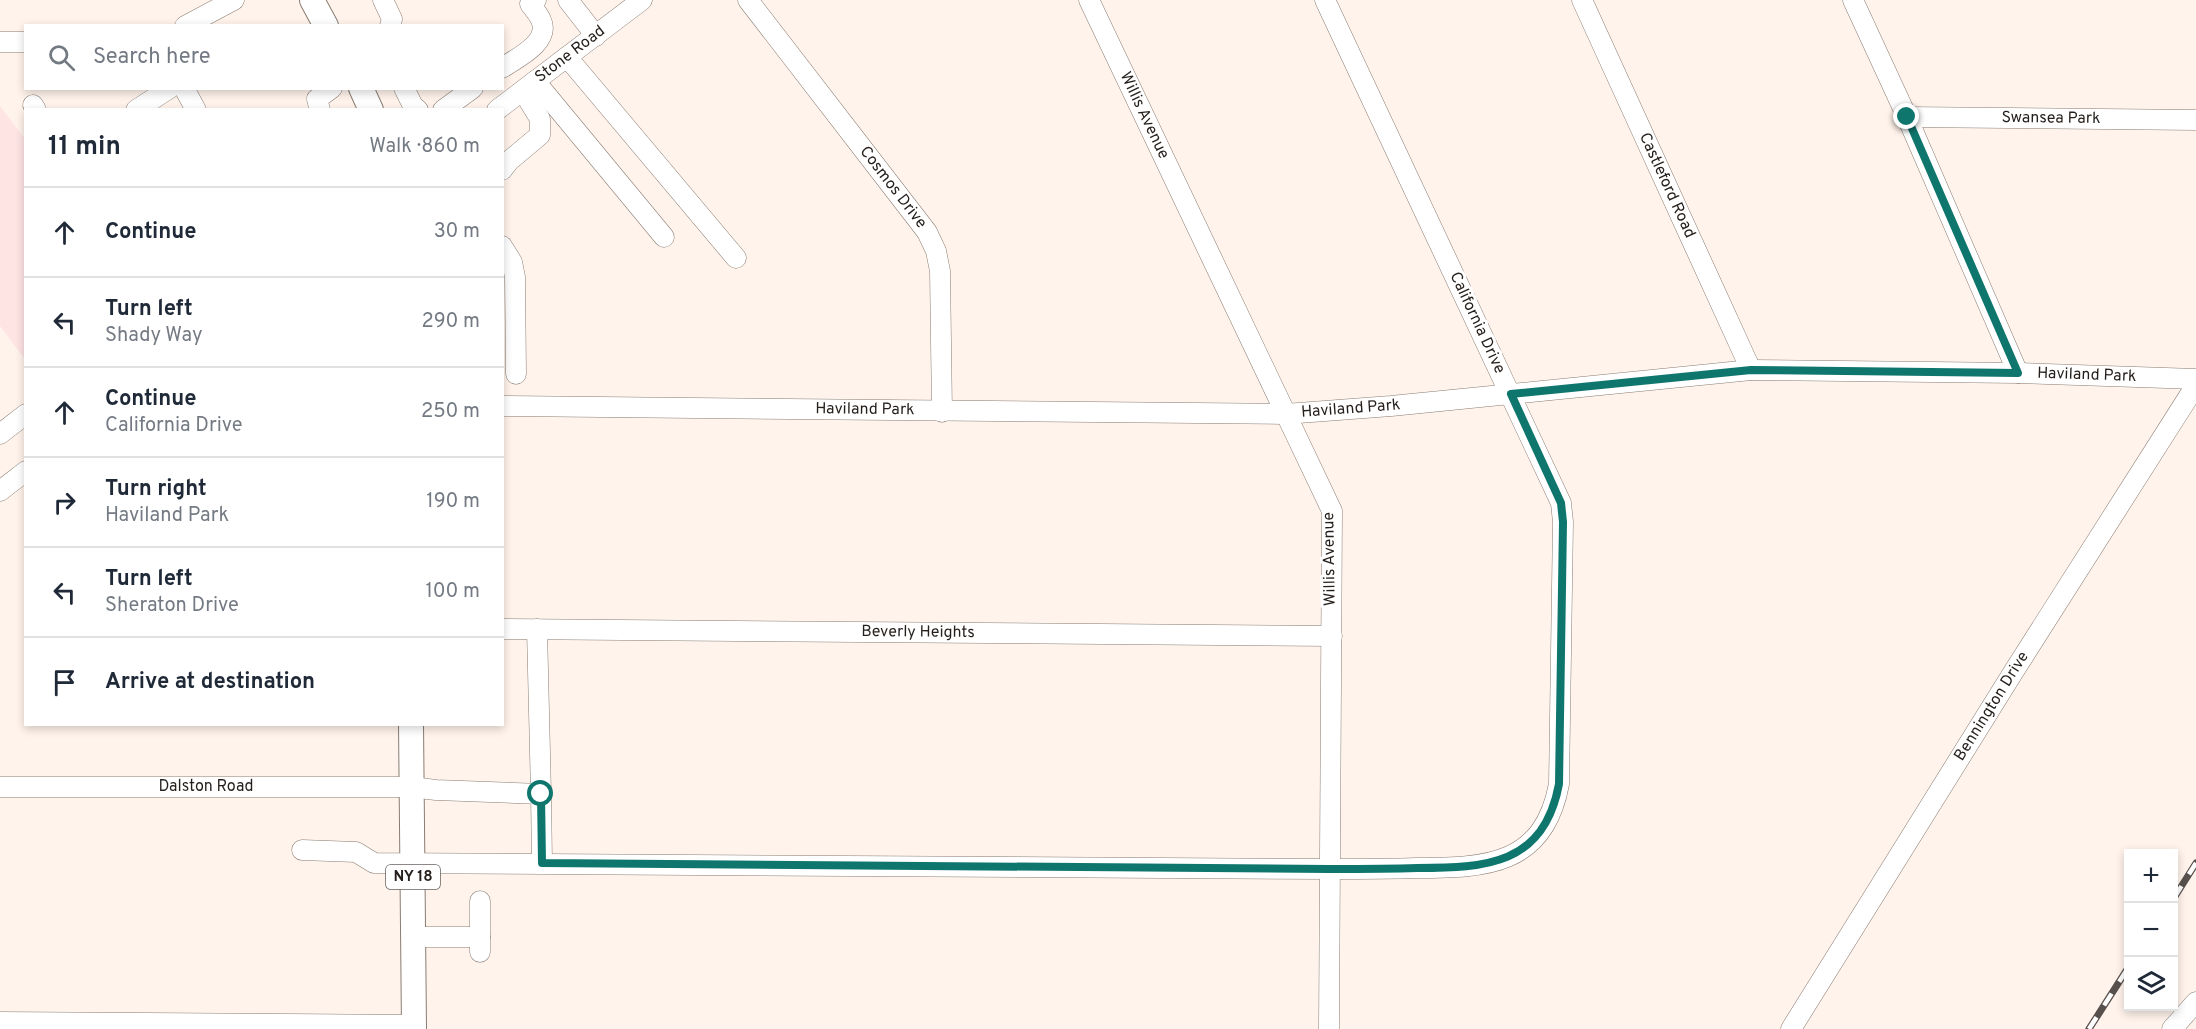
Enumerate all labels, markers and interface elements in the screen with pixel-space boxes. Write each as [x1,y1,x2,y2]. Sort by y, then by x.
street label: Stone Road [531,21,609,87]
search box [24,24,504,90]
icon: search [45,41,78,74]
text: Search here [93,44,211,71]
street label: Willis Avenue [1115,69,1173,162]
route end [1893,103,1919,129]
street label: Swansea Park [2001,108,2101,129]
street label: Castleford Road [1634,130,1699,241]
text: 11 min [48,131,121,164]
text: Walk · 860 m [369,134,480,160]
street label: Cosmos Drive [855,143,931,233]
icon: ahead [48,216,81,249]
text: Continue [105,219,196,246]
text: 30 m [434,219,480,245]
street label: California Drive [1445,269,1509,377]
text: Turn left [105,296,193,323]
icon: left [48,306,81,339]
text: 290 m [422,309,480,335]
text: Shady Way [105,323,203,349]
street label: Haviland Park [2037,364,2137,387]
text: Continue [105,386,196,413]
street label: Haviland Park [1301,395,1401,423]
icon: ahead [48,396,81,429]
text: 250 m [421,399,480,425]
street label: Haviland Park [815,399,915,420]
text: California Drive [105,413,243,439]
text: Turn right [105,476,207,503]
icon: right [48,486,81,519]
text: 190 m [426,489,480,515]
text: Haviland Park [105,503,229,529]
street label: Willis Avenue [1319,512,1341,606]
text: Turn left [105,566,193,593]
icon: left [48,576,81,609]
text: 100 m [425,579,480,605]
text: Sheraton Drive [105,593,239,619]
street label: Beverly Heights [861,622,975,643]
street label: Bennington Drive [1950,648,2034,765]
icon: arrive [48,666,81,699]
text: Arrive at destination [105,669,315,696]
street label: Dalston Road [158,777,254,797]
route start [527,780,553,806]
map controls [2124,849,2178,1011]
button: + [2124,849,2178,903]
road number: NY 18 [386,865,440,889]
button: − [2124,903,2178,957]
button: layers [2124,957,2178,1011]

